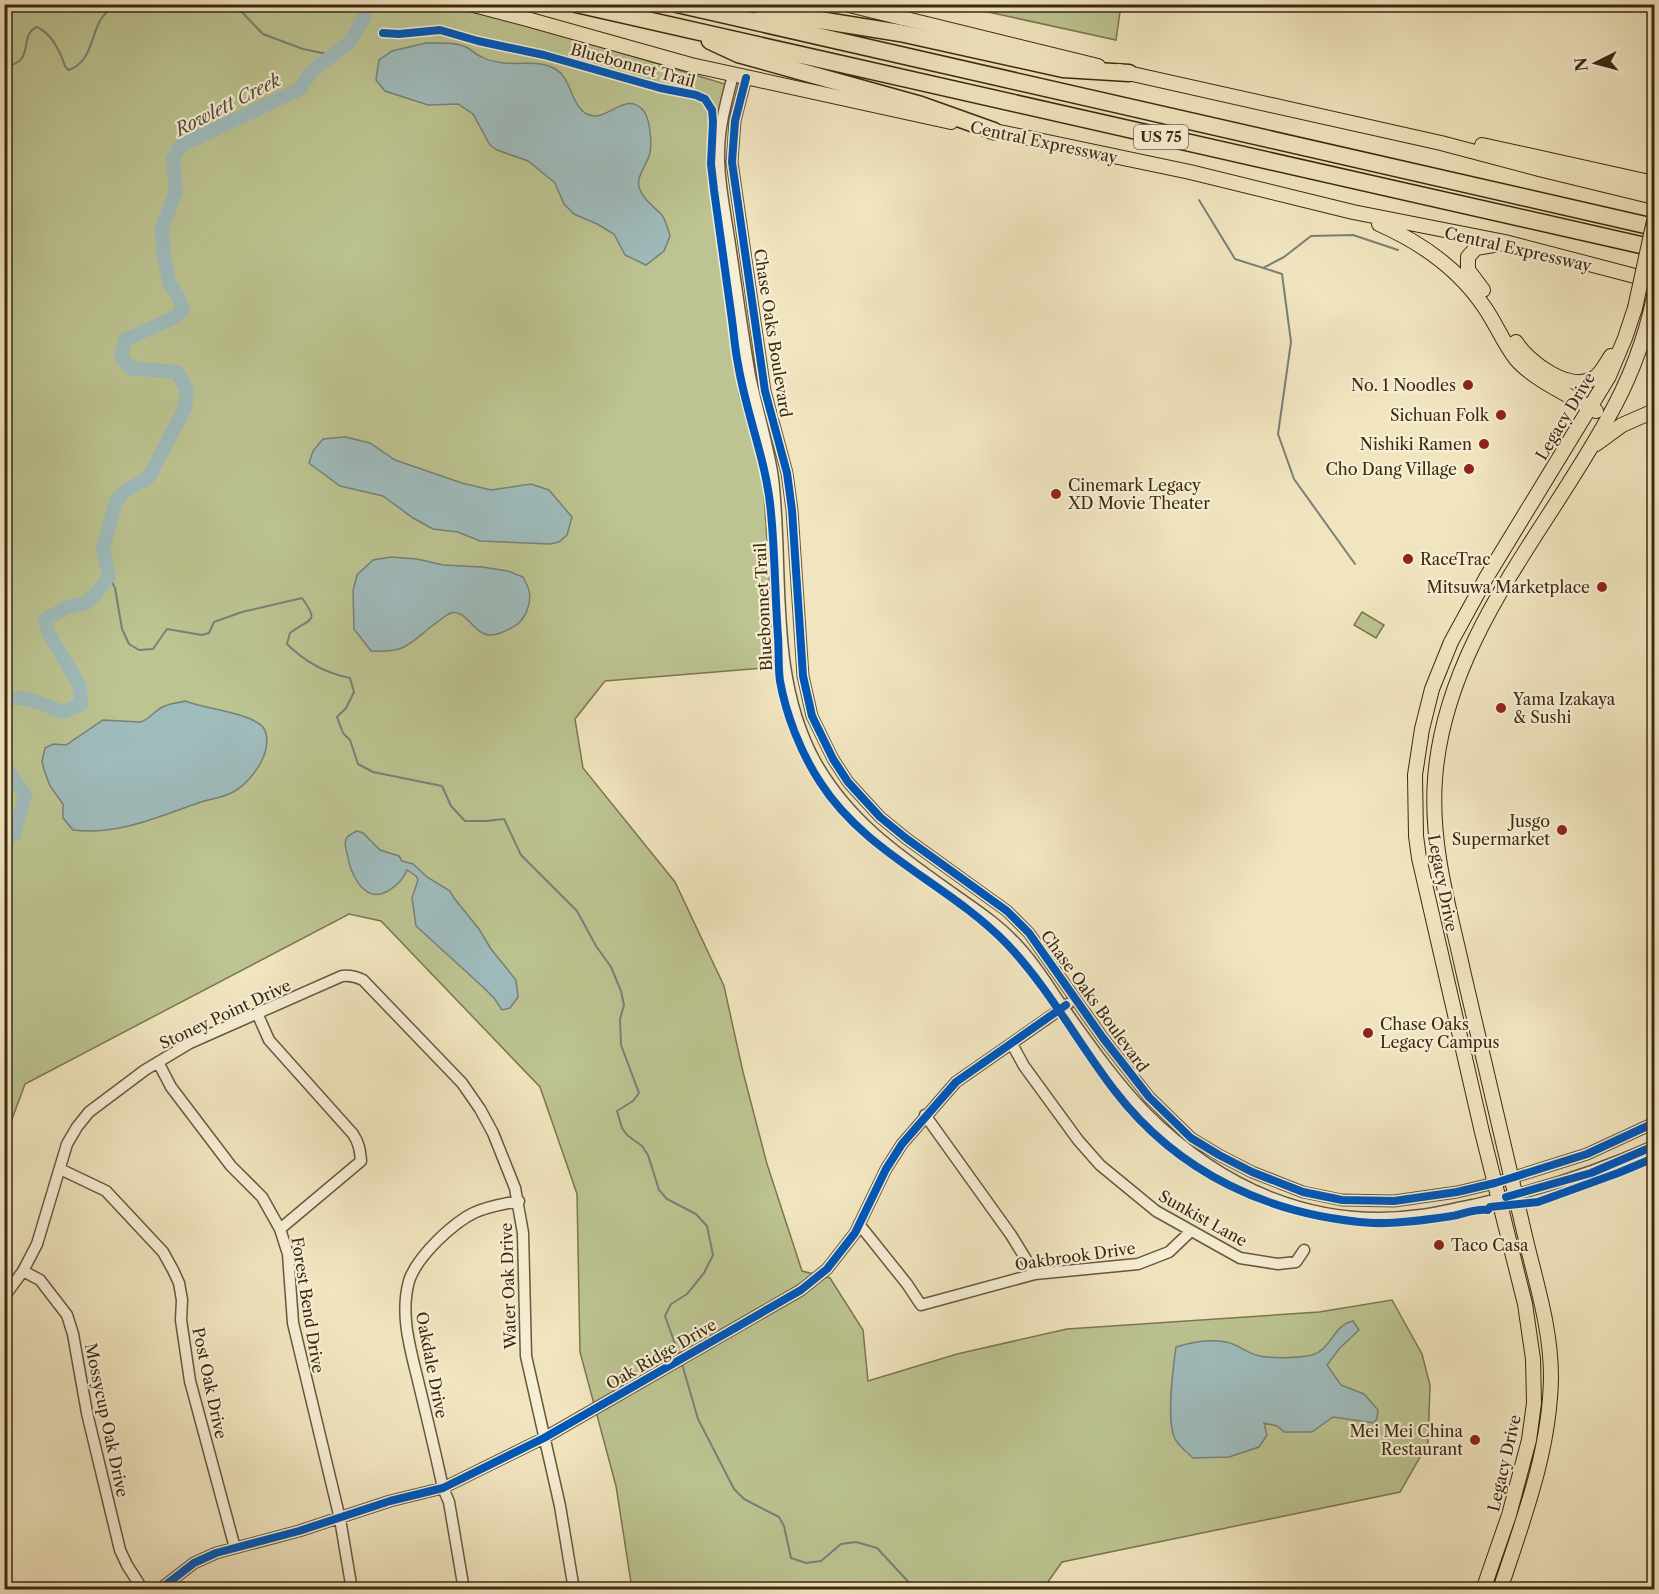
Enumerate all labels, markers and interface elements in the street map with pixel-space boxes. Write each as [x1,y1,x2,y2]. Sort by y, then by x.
north arrow [1566,33,1626,93]
street label: Bluebonnet Trail [568,39,698,91]
text: N [1570,57,1592,73]
water label: Rowlett Creek [170,69,285,142]
street label: Central Expressway [968,117,1121,168]
road number: US 75 [1134,125,1188,149]
street label: Central Expressway [1442,222,1595,276]
street label: Chase Oaks Boulevard [750,247,796,419]
street label: Legacy Drive [1531,369,1599,463]
place label: No. 1 Noodles [1351,375,1456,395]
marker: No. 1 Noodles [1461,378,1475,392]
place label: Sichuan Folk [1390,405,1490,425]
marker: Sichuan Folk [1494,408,1508,422]
place label: Nishiki Ramen [1360,434,1472,454]
marker: Nishiki Ramen [1477,437,1491,451]
place label: Cho Dang Village [1325,459,1457,479]
marker: Cho Dang Village [1462,462,1476,476]
place label: Cinemark Legacy XD Movie Theater [1067,475,1210,513]
marker: Cinemark Legacy XD Movie Theater [1049,487,1063,501]
street label: Bluebonnet Trail [750,542,776,672]
place label: RaceTrac [1420,549,1491,569]
marker: RaceTrac [1401,552,1415,566]
place label: Mitsuwa Marketplace [1427,577,1590,597]
marker: Mitsuwa Marketplace [1595,580,1609,594]
place label: Yama Izakaya & Sushi [1512,689,1616,727]
marker: Yama Izakaya & Sushi [1494,701,1508,715]
place label: Jusgo Supermarket [1452,811,1550,849]
marker: Jusgo Supermarket [1555,823,1569,837]
street label: Legacy Drive [1424,833,1462,933]
street label: Chase Oaks Boulevard [1037,926,1153,1076]
street label: Stoney Point Drive [156,975,294,1053]
place label: Chase Oaks Legacy Campus [1380,1014,1500,1052]
marker: Chase Oaks Legacy Campus [1361,1026,1375,1040]
street label: Sunkist Lane [1155,1185,1251,1251]
street label: Water Oak Drive [496,1222,520,1350]
place label: Taco Casa [1451,1235,1529,1255]
street label: Forest Bend Drive [287,1236,329,1375]
street label: Oakbrook Drive [1013,1238,1137,1274]
marker: Taco Casa [1432,1238,1446,1252]
street label: Oakdale Drive [412,1310,452,1420]
street label: Oak Ridge Drive [602,1314,720,1394]
street label: Post Oak Drive [188,1326,232,1441]
street label: Mossycup Oak Drive [81,1341,133,1499]
street label: Legacy Drive [1483,1413,1525,1513]
place label: Mei Mei China Restaurant [1350,1421,1464,1459]
marker: Mei Mei China Restaurant [1468,1433,1482,1447]

